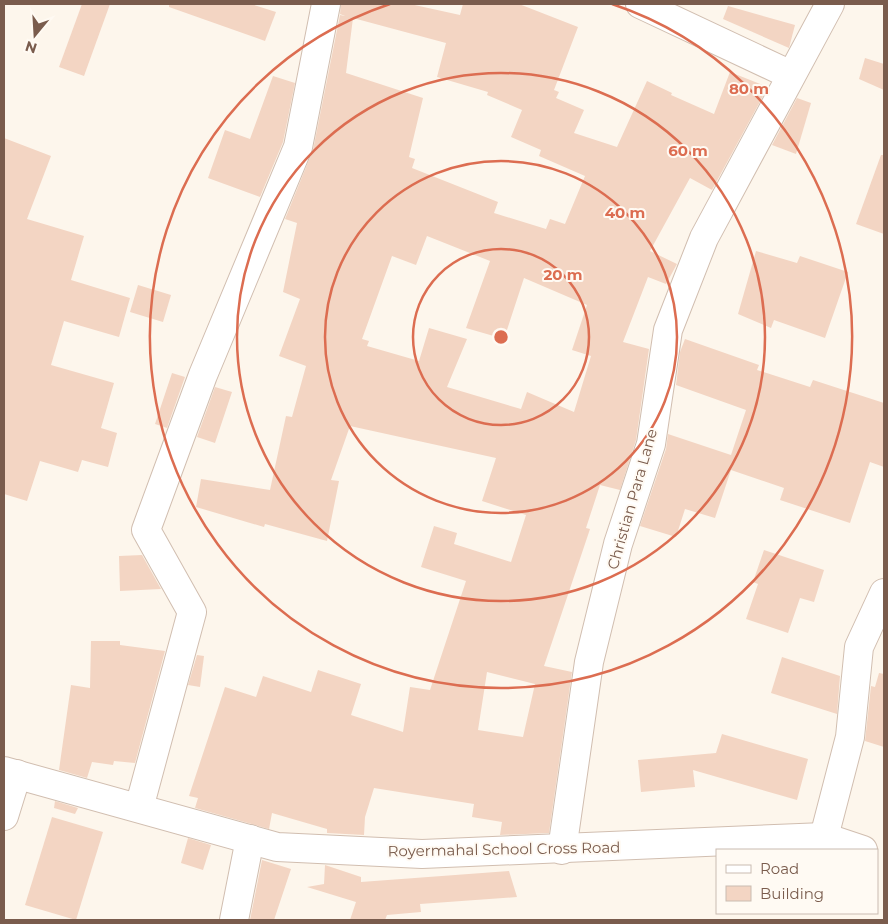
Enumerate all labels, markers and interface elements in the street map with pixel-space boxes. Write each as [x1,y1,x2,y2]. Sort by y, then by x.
north arrow [10,10,60,60]
text: N [23,37,39,58]
text: 80 m [729,79,769,98]
text: 60 m [668,141,708,160]
text: 40 m [605,203,645,222]
text: 20 m [543,265,583,284]
centre of rings [492,328,510,346]
street label: Christian Para Lane [603,426,661,572]
street label: Royermahal School Cross Road [387,837,621,861]
legend [716,849,878,914]
text: Road [760,859,799,878]
text: Building [760,884,824,903]

